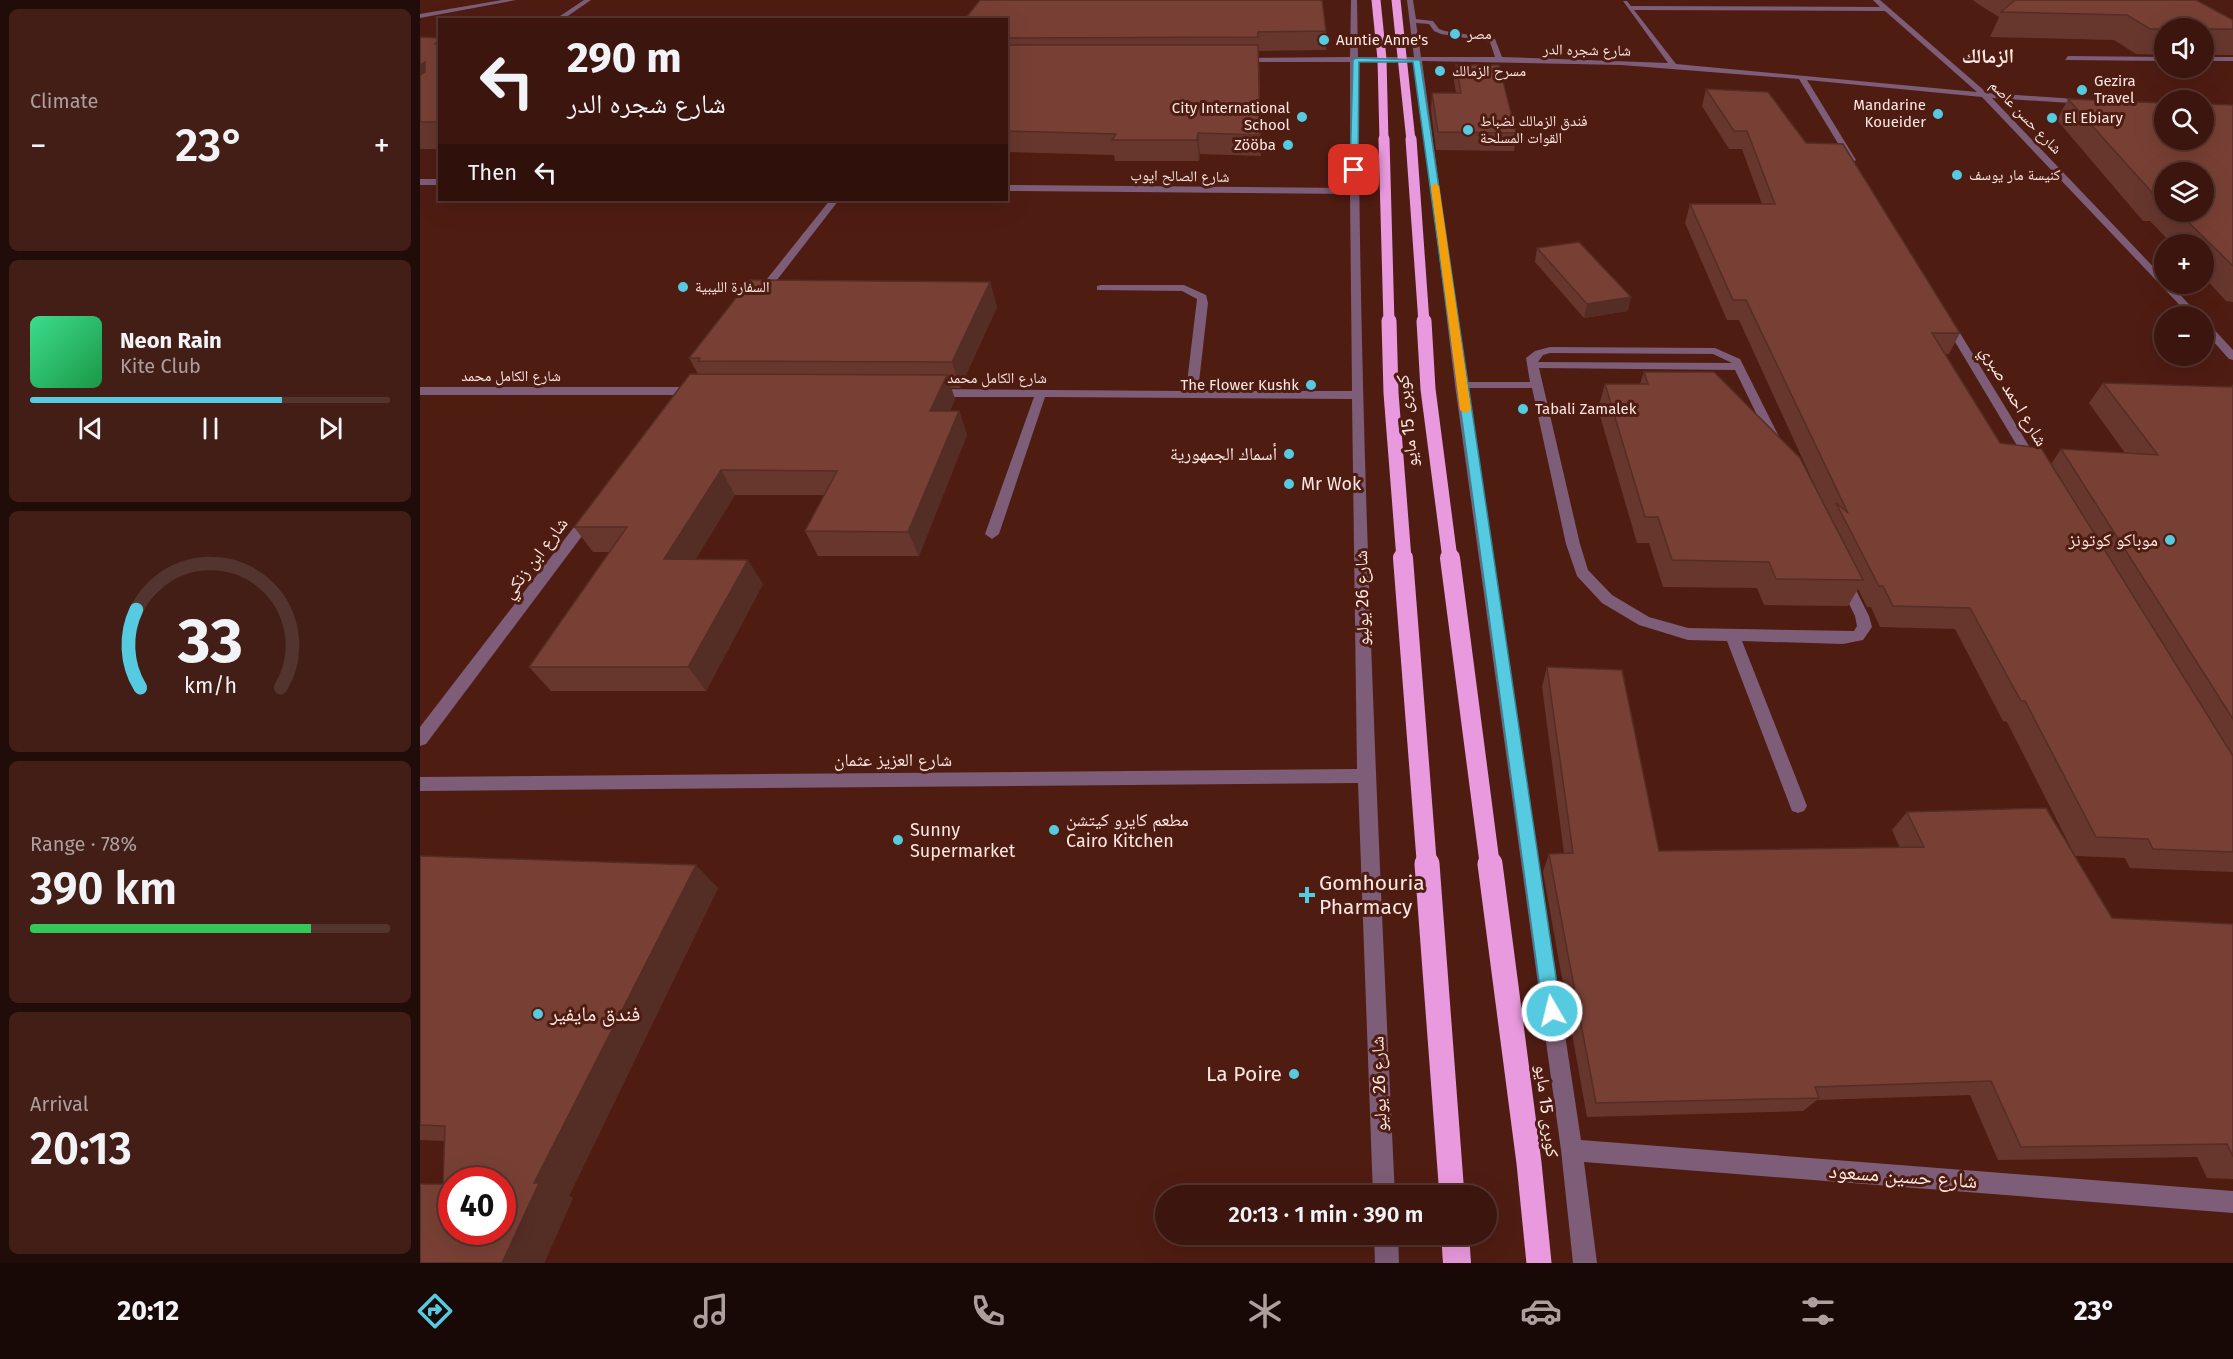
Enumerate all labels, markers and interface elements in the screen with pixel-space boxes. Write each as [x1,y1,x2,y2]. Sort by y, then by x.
map controls [2154,18,2214,366]
button: sound [2154,18,2214,78]
place label: مصر [1466,25,1492,43]
marker: مصر [1448,27,1462,41]
place label: Auntie Anne's [1336,31,1428,49]
text: 290 m [567,33,682,83]
marker: Auntie Anne's [1317,33,1331,47]
street label: شارع شجره الدر [1542,40,1631,61]
icon: left [468,42,546,120]
district label: الزمالك [1962,44,2014,68]
place label: مسرح الزمالك [1452,62,1526,81]
marker: مسرح الزمالك [1433,64,1447,78]
place label: Gezira Travel [2094,72,2136,107]
street label: شارع حسن عاصم [1986,76,2066,158]
marker: Gezira Travel [2075,83,2089,97]
text: شارع شجره الدر [567,88,726,120]
text: Climate [30,89,98,113]
button: search [2154,90,2214,150]
place label: Mandarine Koueider [1853,96,1926,131]
place label: City International School [1172,99,1291,134]
marker: Mandarine Koueider [1931,107,1945,121]
place label: El Ebiary [2064,109,2123,127]
marker: City International School [1295,110,1309,124]
marker: El Ebiary [2045,111,2059,125]
place label: فندق الزمالك لضباط القوات المسلحة [1480,112,1588,147]
text: 23° [175,119,245,173]
marker: فندق الزمالك لضباط القوات المسلحة [1461,123,1475,137]
text: − [30,126,47,166]
text: + [374,126,390,166]
place label: Zööba [1234,136,1276,154]
marker: Zööba [1281,138,1295,152]
pin [1328,144,1379,195]
icon: arrive [1337,153,1370,186]
icon: left [529,156,562,189]
text: Then [468,159,517,186]
button: layers [2154,162,2214,222]
street label: شارع الصالح ايوب [1130,166,1230,187]
place label: كنيسة مار يوسف [1969,166,2060,184]
marker: كنيسة مار يوسف [1950,168,1964,182]
button: + [2154,234,2214,294]
place label: السفارة الليبية [695,278,770,296]
marker: السفارة الليبية [676,280,690,294]
button: − [2154,306,2214,366]
text: Neon Rain [120,327,222,354]
street label: شارع احمد صبري [1972,342,2053,452]
text: Kite Club [120,354,201,378]
street label: شارع الكامل محمد [461,367,561,386]
street label: شارع الكامل محمد [947,369,1047,388]
street label: كوبرى 15 مايو [1391,373,1423,468]
place label: The Flower Kushk [1180,376,1299,394]
marker: The Flower Kushk [1304,378,1318,392]
place label: Tabali Zamalek [1535,400,1637,418]
marker: Tabali Zamalek [1516,402,1530,416]
icon: previous [74,412,107,445]
icon: pause [194,412,227,445]
icon: next [314,412,347,445]
place label: أسماك الجمهورية [1170,443,1277,465]
marker: أسماك الجمهورية [1282,447,1296,461]
place label: Mr Wok [1301,473,1362,495]
marker: Mr Wok [1282,477,1296,491]
street label: شارع ابن زنكي [497,513,576,605]
place label: موباكو كوتونز [2067,529,2158,551]
marker: موباكو كوتونز [2163,533,2177,547]
street label: شارع 26 يوليو [1350,550,1374,646]
text: 33 [177,605,242,680]
text: km/h [183,674,237,700]
street label: شارع العزيز عثمان [834,749,952,771]
place label: مطعم كايرو كيتشن Cairo Kitchen [1066,809,1189,852]
place label: Sunny Supermarket [910,819,1016,862]
marker: مطعم كايرو كيتشن Cairo Kitchen [1047,823,1061,837]
text: Range · 78% [30,832,137,856]
marker: Sunny Supermarket [891,833,905,847]
text: 390 km [30,862,177,916]
place label: Gomhouria Pharmacy [1319,870,1425,920]
marker: Gomhouria Pharmacy [1300,888,1314,902]
position arrow [1520,979,1584,1043]
place label: فندق مايفير [549,1001,640,1027]
marker: فندق مايفير [531,1007,545,1021]
street label: شارع 26 يوليو [1366,1036,1392,1132]
place label: La Poire [1206,1061,1282,1087]
street label: كوبرى 15 مايو [1530,1064,1564,1159]
marker: La Poire [1287,1067,1301,1081]
text: Arrival [30,1092,89,1116]
text: 20:13 [30,1122,132,1176]
street label: شارع حسين مسعود [1828,1158,1978,1194]
speed limit sign: 40 [438,1167,516,1245]
text: 20:13 · 1 min · 390 m [1229,1201,1423,1228]
icon: directions [414,1290,456,1332]
icon: music [690,1290,732,1332]
icon: phone [967,1290,1009,1332]
icon: climate [1244,1290,1286,1332]
icon: car [1520,1290,1562,1332]
icon: filters [1797,1290,1839,1332]
text: 20:12 [117,1295,179,1327]
text: 23° [2074,1295,2116,1327]

